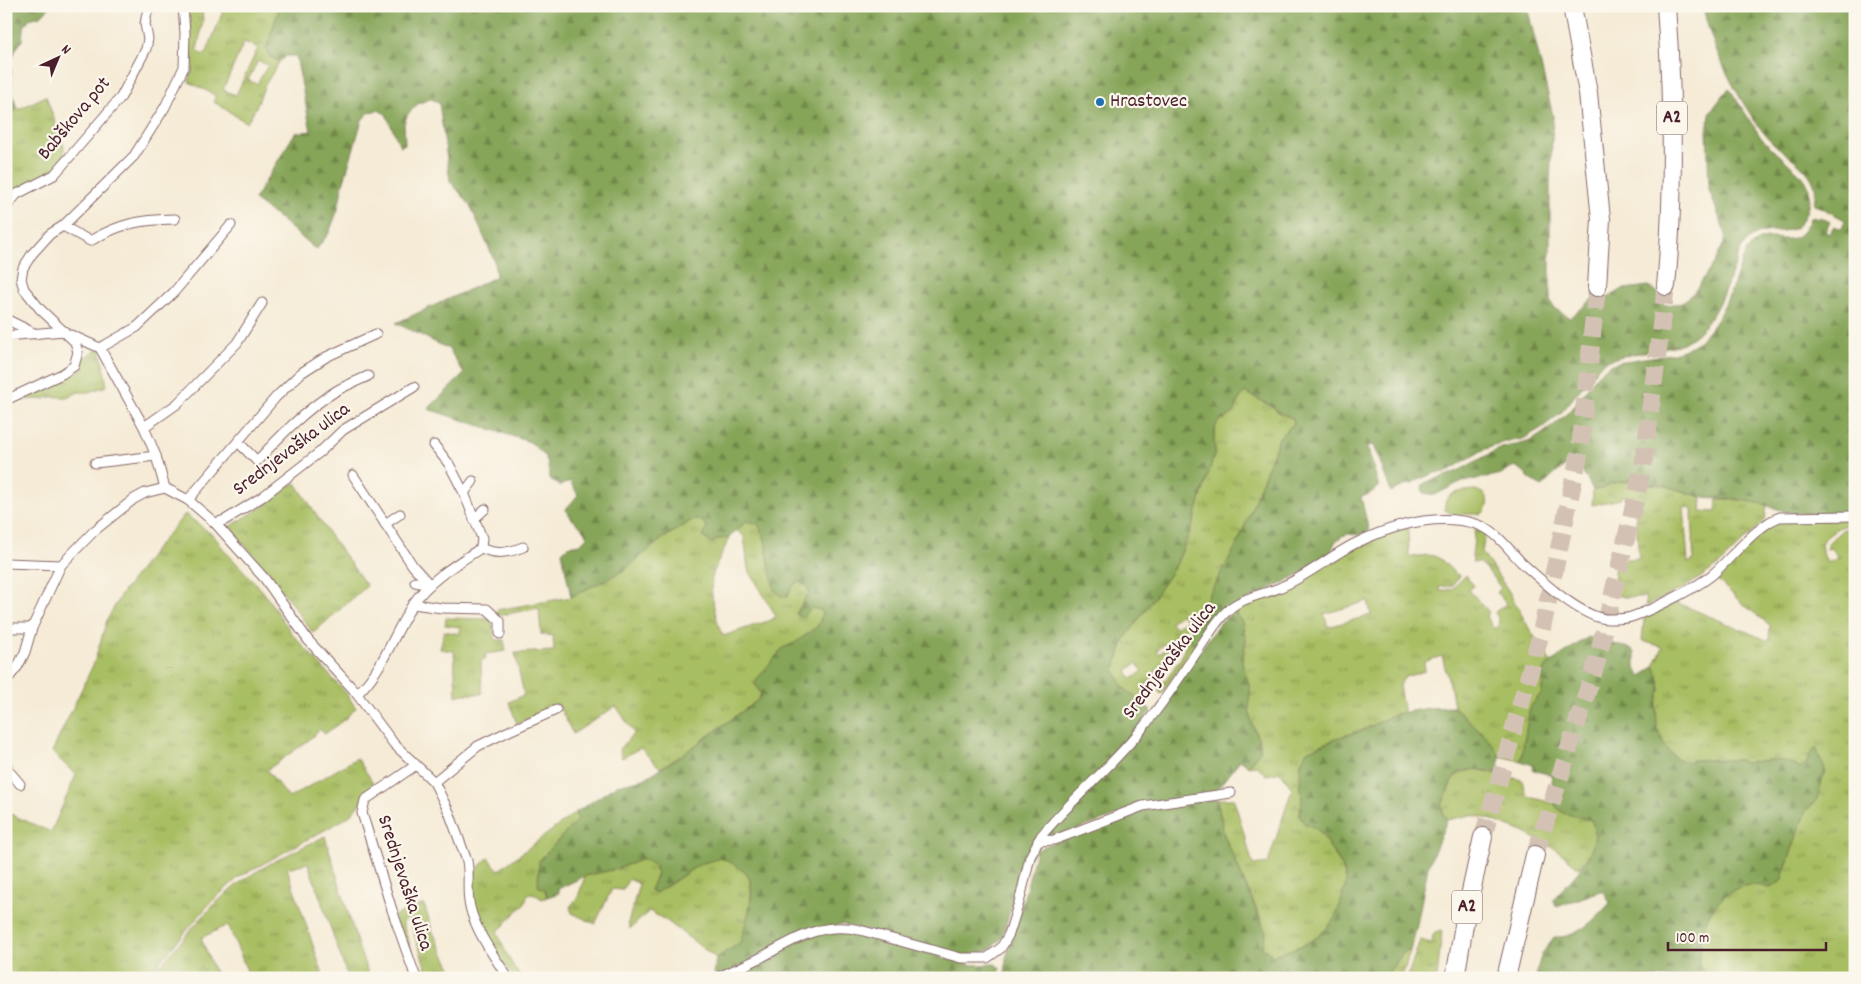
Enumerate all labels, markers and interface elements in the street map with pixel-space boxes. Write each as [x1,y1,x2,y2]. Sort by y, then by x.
north arrow [32,32,82,82]
text: N [56,40,75,60]
street label: Babškova pot [32,71,118,167]
place label: Hrastovec [1110,88,1187,116]
marker: Hrastovec [1094,96,1106,108]
road number: A2 [1657,102,1687,134]
street label: Srednjevaška ulica [227,396,357,504]
street label: Srednjevaška ulica [1116,596,1224,726]
street label: Srednjevaška ulica [369,812,439,955]
road number: A2 [1452,890,1482,924]
scale bar [1668,919,1826,951]
text: 100 m [1676,928,1709,950]

